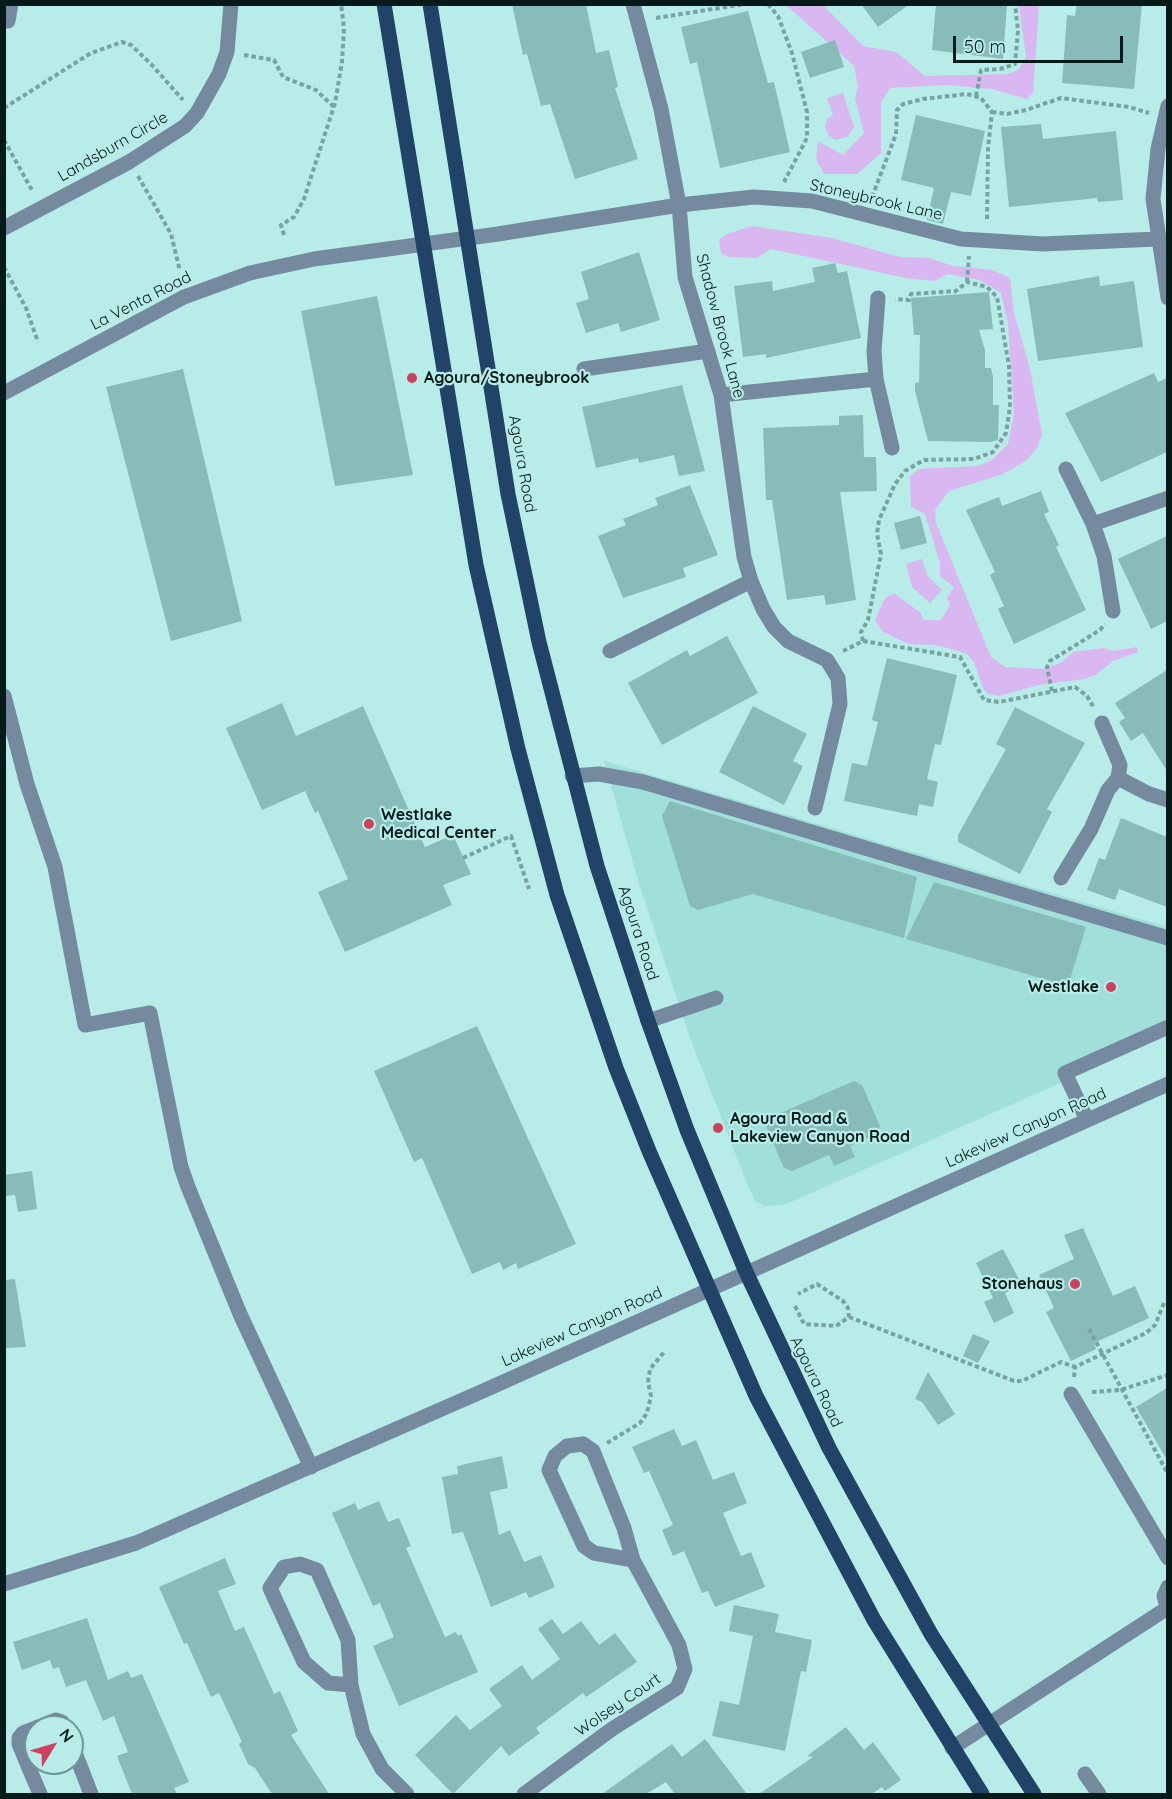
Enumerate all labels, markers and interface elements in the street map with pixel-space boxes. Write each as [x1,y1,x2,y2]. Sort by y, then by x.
scale bar [956,24,1126,62]
text: 50 m [964,35,1006,58]
street label: Landsburn Circle [55,108,171,186]
street label: Stoneybrook Lane [808,175,944,225]
street label: Shadow Brook Lane [692,252,748,400]
street label: La Venta Road [87,267,195,335]
place label: Agoura/Stoneybrook [424,368,589,388]
marker: Agoura/Stoneybrook [405,371,419,385]
street label: Agoura Road [504,414,540,514]
place label: Westlake Medical Center [381,805,496,843]
marker: Westlake Medical Center [362,817,376,831]
street label: Agoura Road [614,883,662,983]
place label: Westlake [1028,977,1099,997]
marker: Westlake [1104,980,1118,994]
street label: Lakeview Canyon Road [943,1084,1109,1172]
place label: Agoura Road & Lakeview Canyon Road [730,1109,910,1147]
marker: Agoura Road & Lakeview Canyon Road [711,1121,725,1135]
place label: Stonehaus [982,1274,1063,1294]
marker: Stonehaus [1068,1277,1082,1291]
street label: Lakeview Canyon Road [499,1283,665,1371]
street label: Agoura Road [786,1334,846,1430]
street label: Wolsey Court [571,1669,665,1741]
north arrow [24,1715,84,1775]
text: N [55,1725,78,1746]

